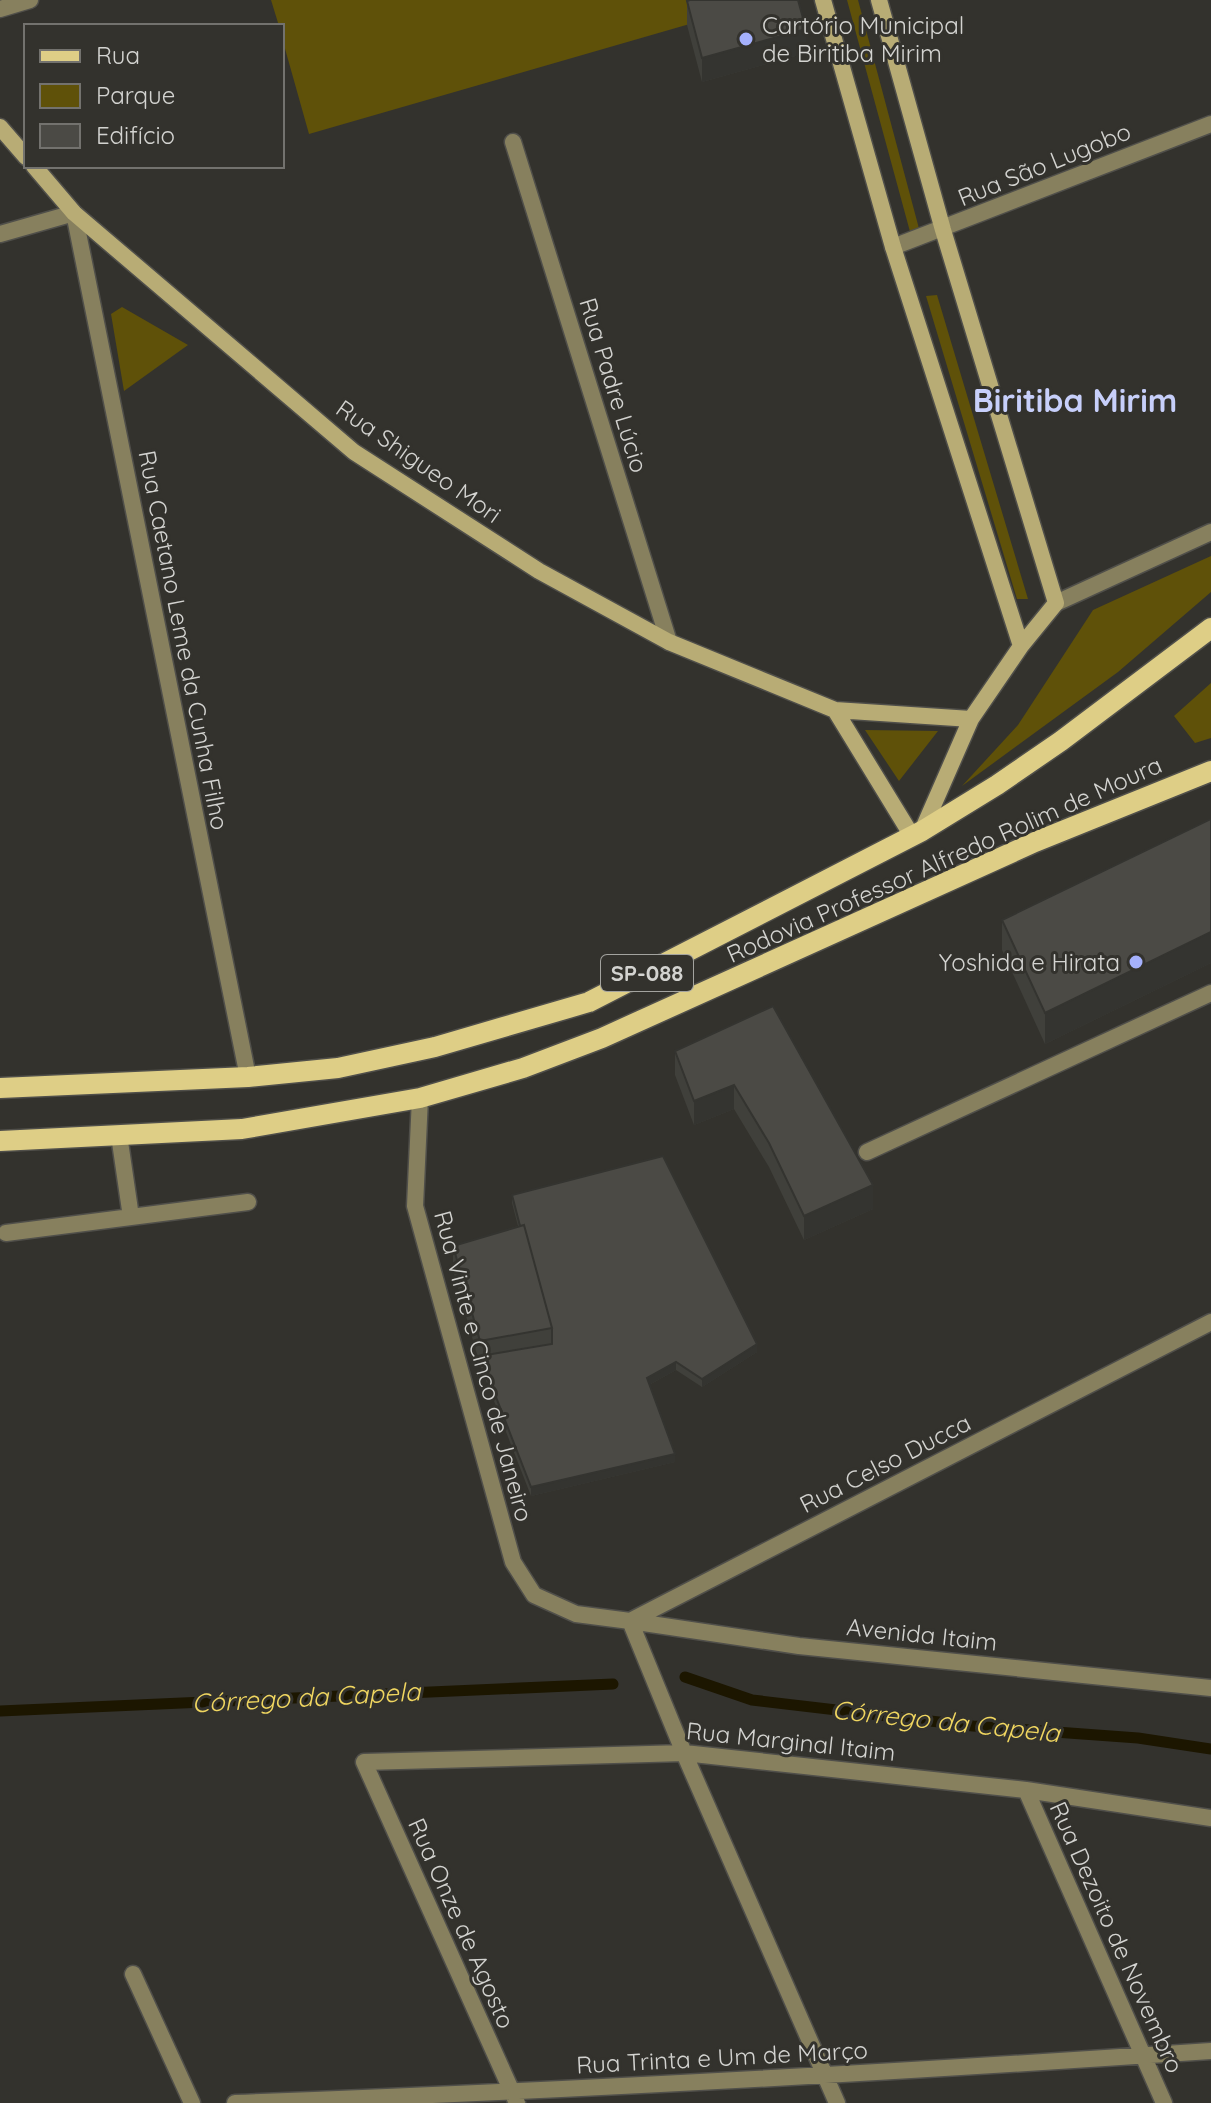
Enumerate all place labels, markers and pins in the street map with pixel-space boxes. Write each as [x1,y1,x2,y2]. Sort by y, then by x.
place label: Cartório Municipal de Biritiba Mirim [762,10,964,68]
marker: Cartório Municipal de Biritiba Mirim [737,30,755,48]
place label: Yoshida e Hirata [939,947,1120,977]
marker: Yoshida e Hirata [1127,953,1145,971]

